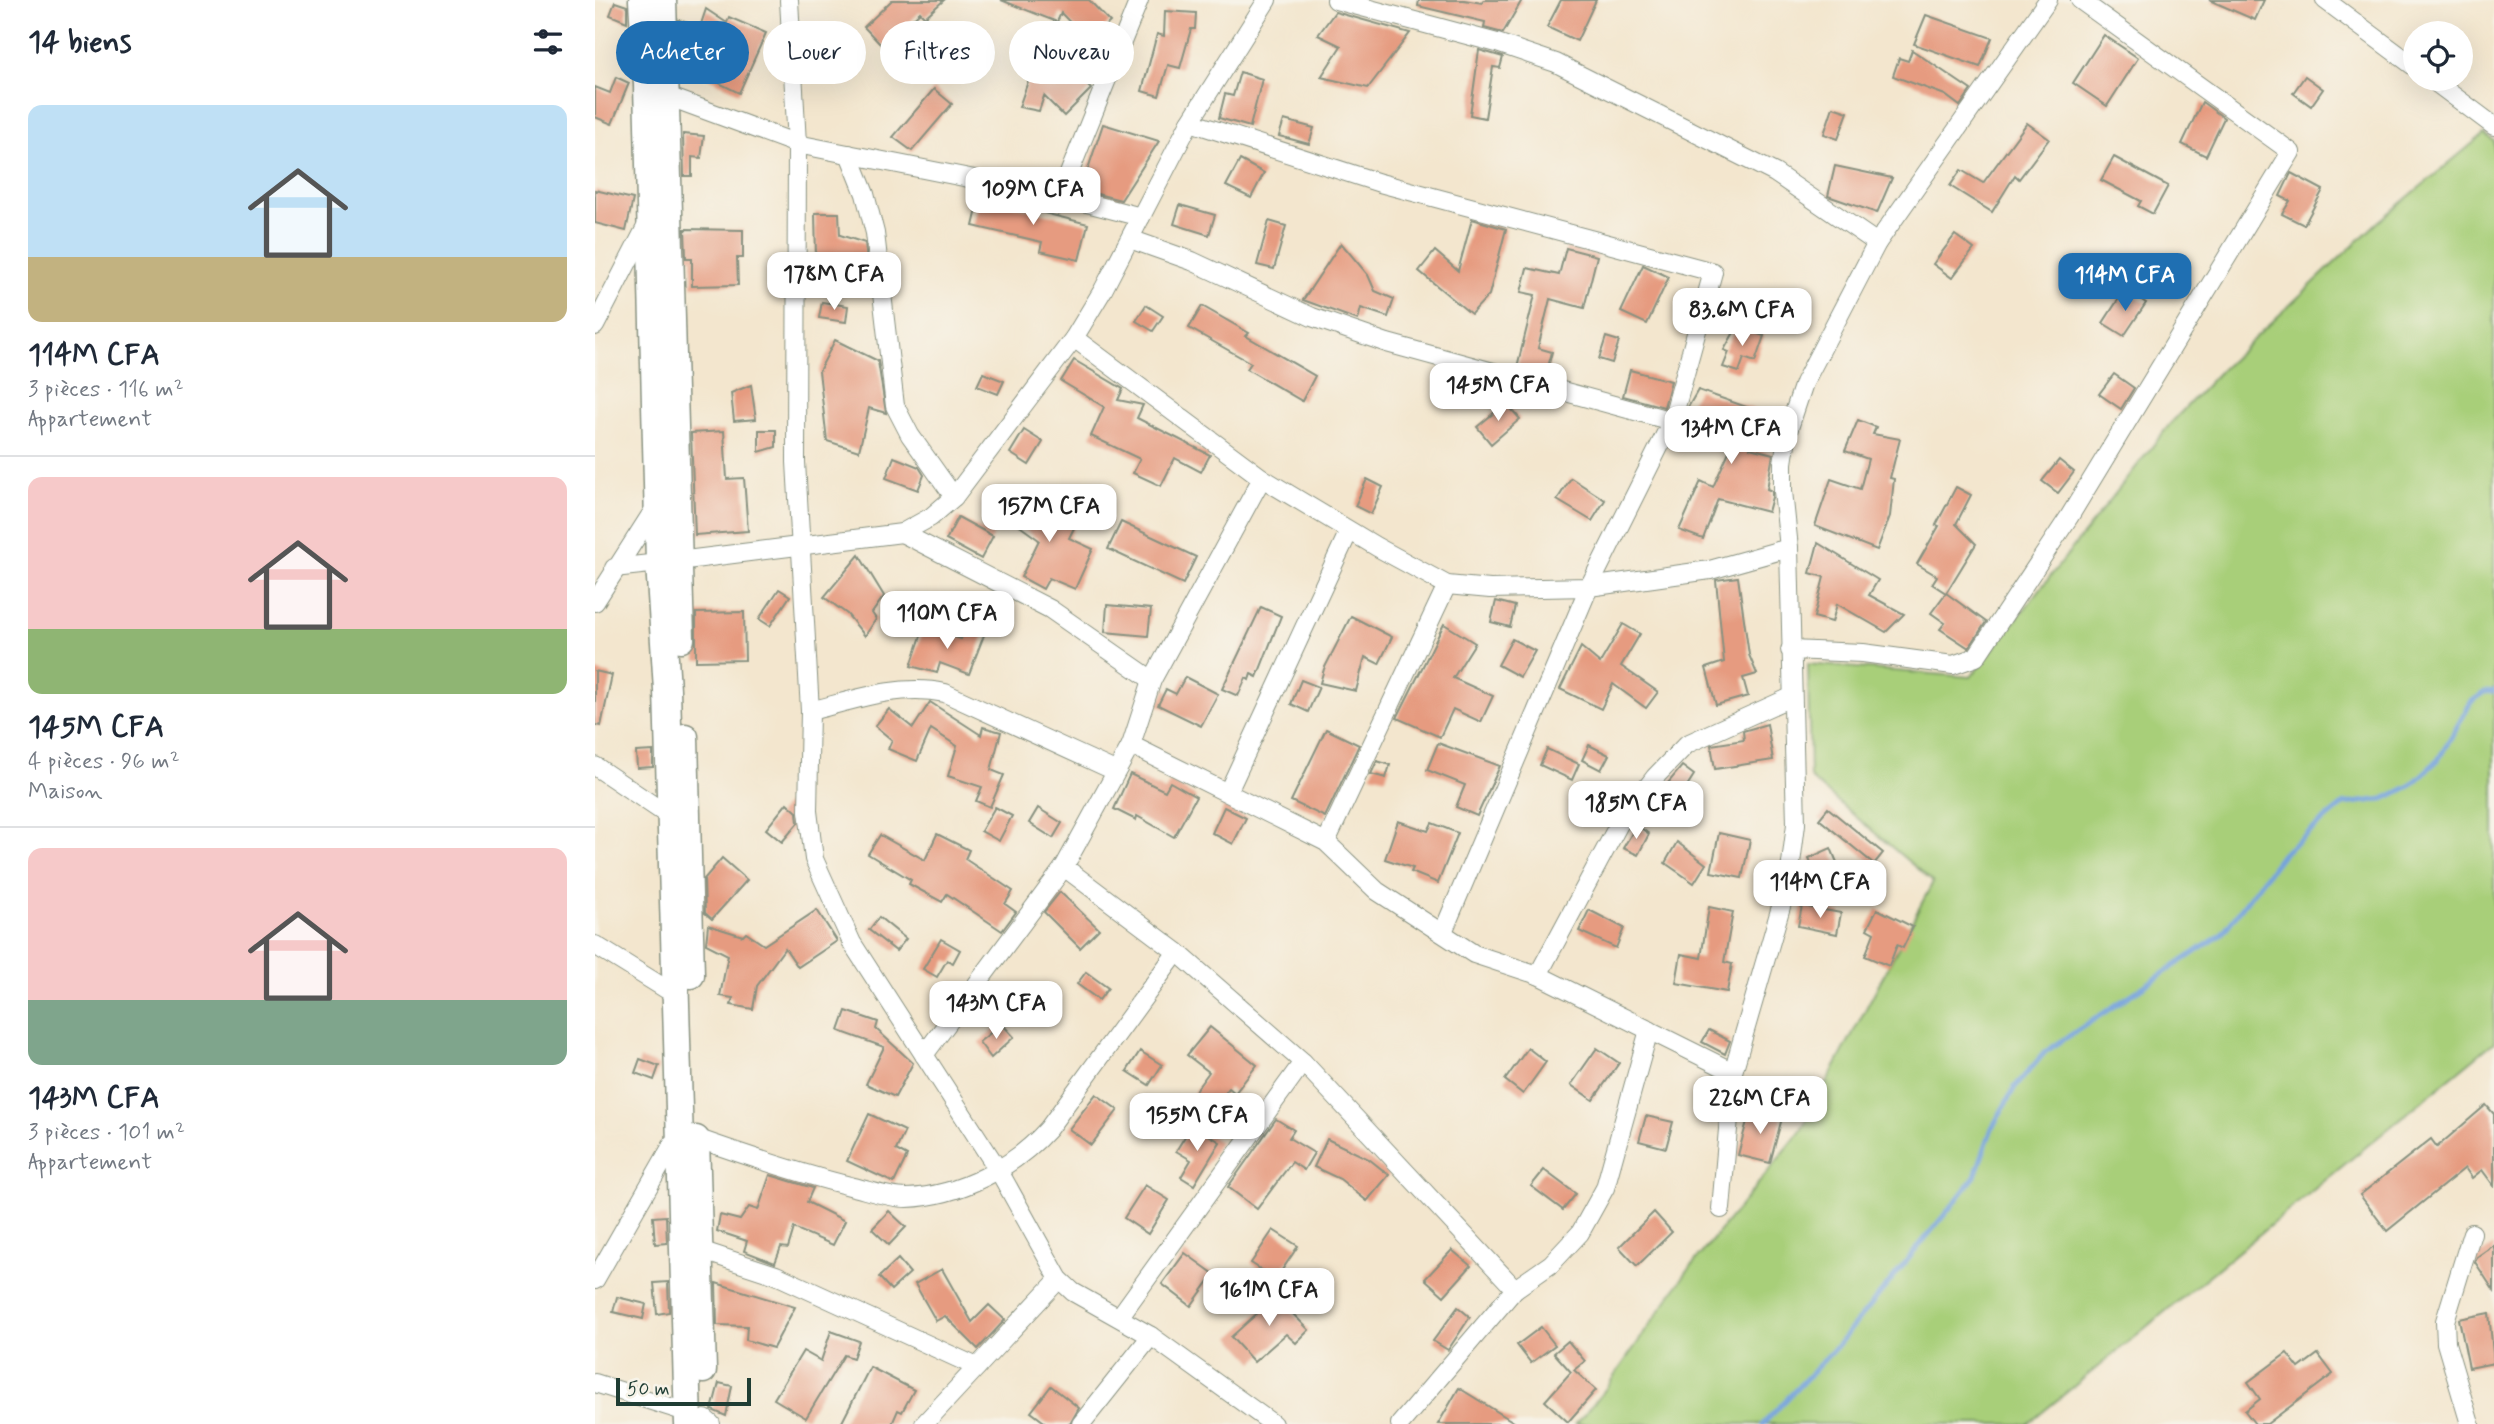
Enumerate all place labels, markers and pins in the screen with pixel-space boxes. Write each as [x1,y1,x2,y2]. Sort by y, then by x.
pin: 109M CFA [961,168,1105,227]
pin: 178M CFA [762,252,906,312]
pin: 114M CFA [2053,254,2197,313]
pin: 83.6M CFA [1662,288,1822,348]
pin: 145M CFA [1426,364,1570,423]
pin: 134M CFA [1659,406,1803,466]
pin: 157M CFA [977,484,1121,544]
pin: 110M CFA [875,592,1019,651]
pin: 185M CFA [1564,782,1708,841]
pin: 114M CFA [1748,860,1892,920]
pin: 143M CFA [924,982,1068,1041]
pin: 226M CFA [1688,1076,1832,1136]
pin: 155M CFA [1125,1094,1269,1153]
pin: 161M CFA [1197,1268,1341,1328]

